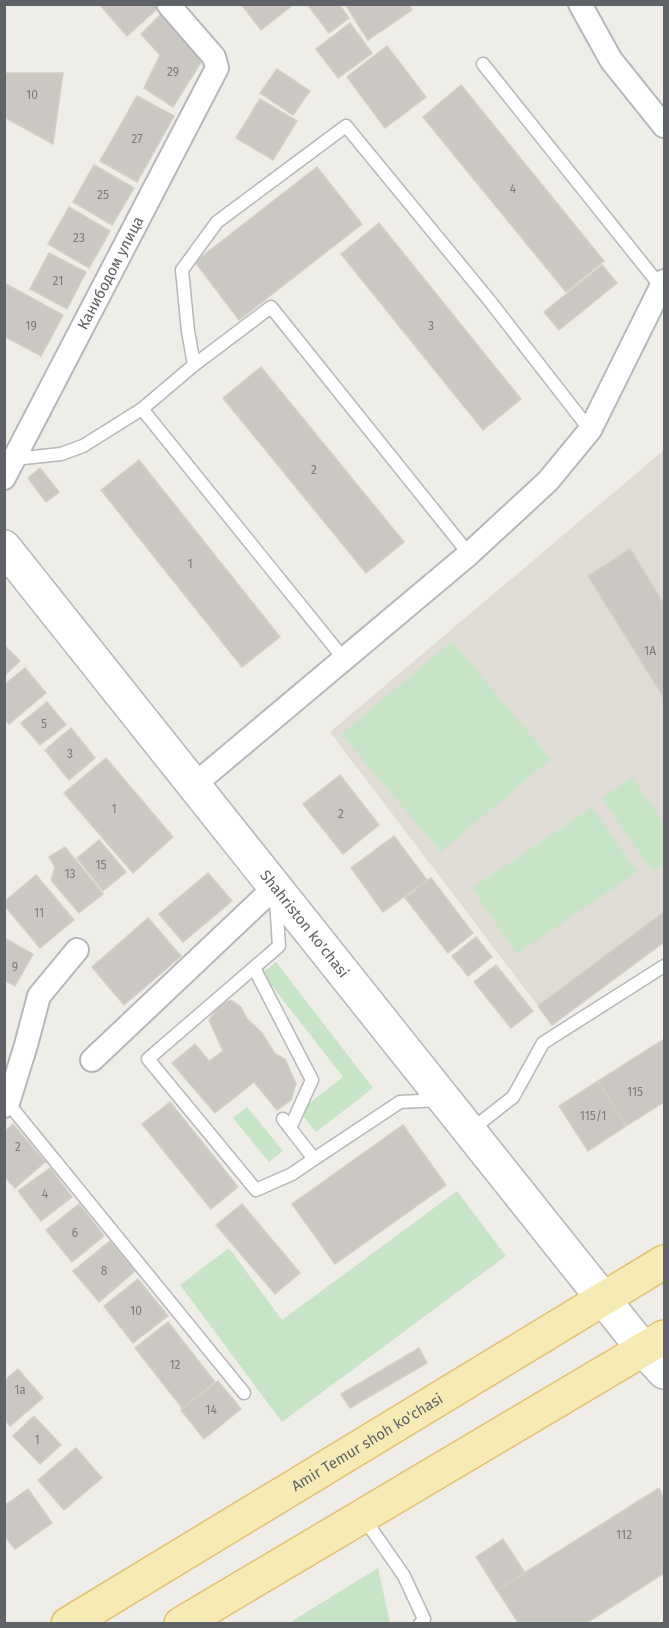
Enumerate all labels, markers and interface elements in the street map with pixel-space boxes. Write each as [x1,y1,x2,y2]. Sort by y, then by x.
house number: 29 [167,65,179,79]
house number: 10 [26,88,38,102]
house number: 27 [131,132,143,146]
house number: 4 [510,182,517,196]
house number: 25 [97,188,109,202]
street label: Канибодом улица [74,213,147,333]
house number: 23 [73,231,85,245]
house number: 21 [53,274,63,288]
house number: 19 [25,319,37,333]
house number: 3 [428,319,434,333]
house number: 2 [311,463,317,477]
house number: 1 [187,557,193,571]
house number: 1A [644,644,656,658]
house number: 5 [41,717,47,731]
house number: 3 [67,747,73,761]
house number: 1 [111,802,117,816]
house number: 2 [338,807,344,821]
house number: 15 [95,858,107,872]
house number: 13 [64,867,76,881]
street label: Shahriston ko'chasi [256,867,353,981]
house number: 11 [34,906,44,920]
house number: 9 [12,960,18,974]
house number: 115 [627,1085,643,1099]
house number: 115/1 [580,1109,606,1123]
house number: 2 [15,1140,21,1154]
house number: 4 [42,1187,49,1201]
house number: 6 [72,1226,78,1240]
house number: 8 [101,1264,108,1278]
house number: 10 [130,1304,142,1318]
house number: 12 [169,1358,181,1372]
house number: 1a [14,1383,26,1397]
street label: Amir Temur shoh ko'chasi [288,1389,446,1495]
house number: 14 [205,1403,217,1417]
house number: 1 [34,1433,40,1447]
house number: 112 [616,1528,632,1542]

